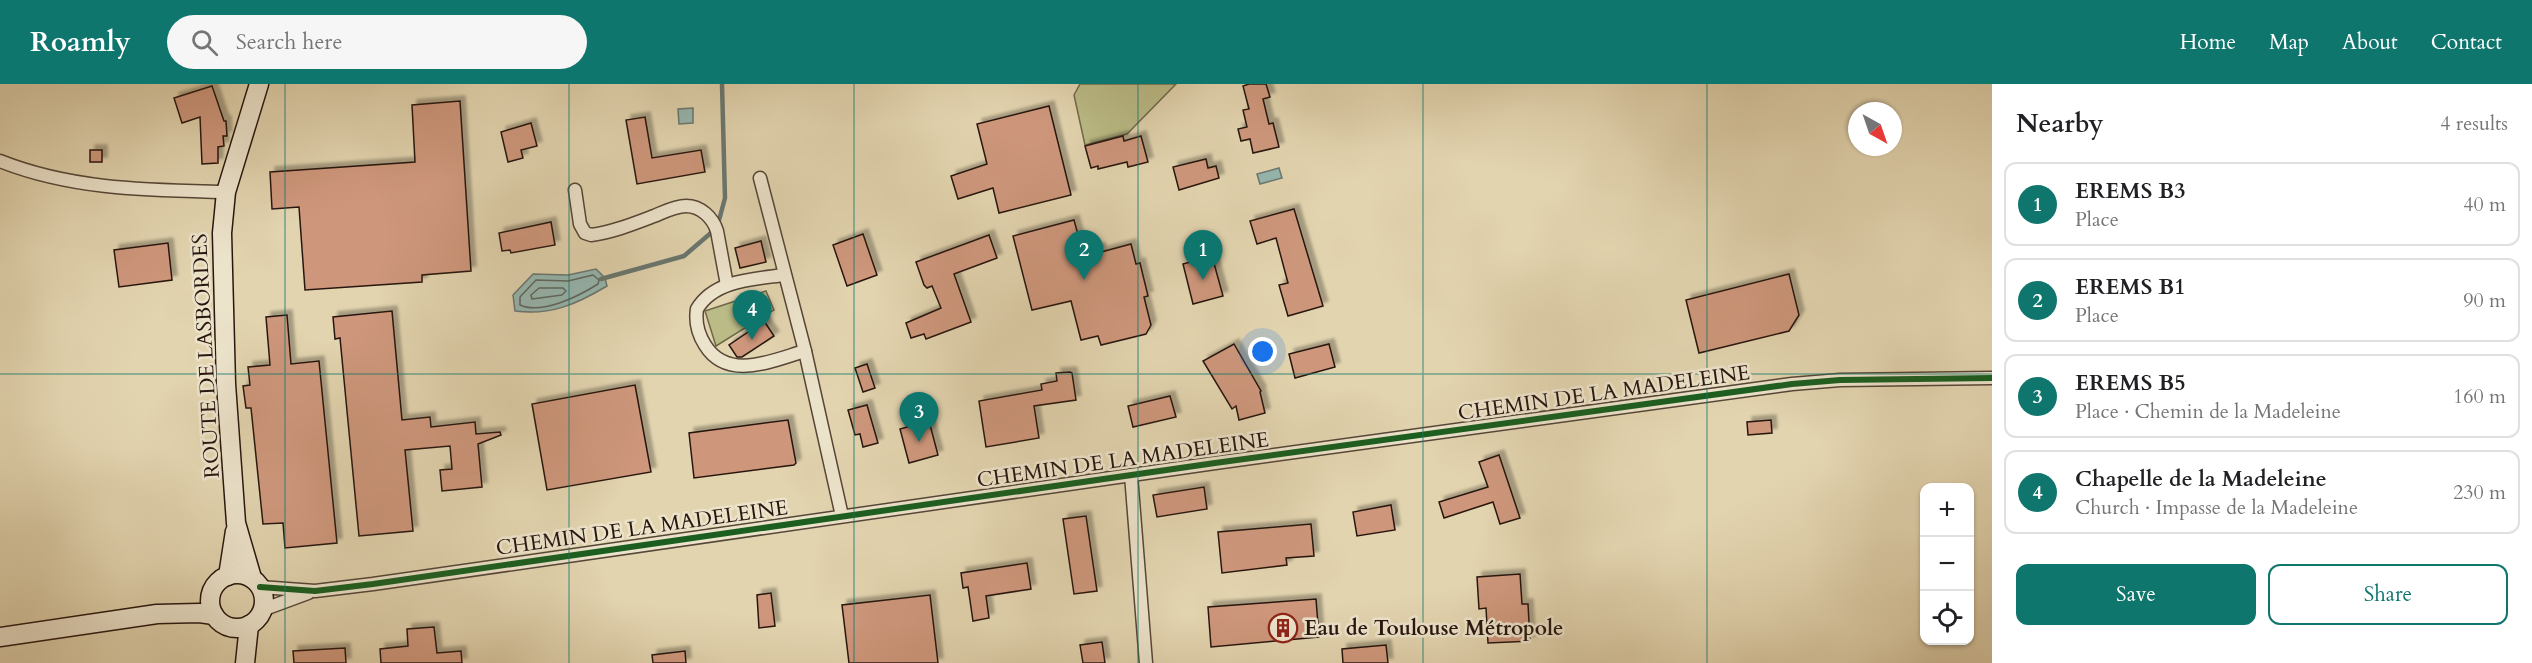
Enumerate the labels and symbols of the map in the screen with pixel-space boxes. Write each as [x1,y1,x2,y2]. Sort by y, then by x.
north arrow [1848,102,1902,156]
pin: 2 [1064,230,1104,280]
pin: 1 [1184,230,1222,280]
street label: ROUTE DE LASBORDES [185,233,227,479]
pin: 4 [732,290,771,340]
your location [1248,337,1277,366]
street label: CHEMIN DE LA MADELEINE [1456,358,1752,428]
pin: 3 [900,392,938,442]
street label: CHEMIN DE LA MADELEINE [975,425,1271,495]
street label: CHEMIN DE LA MADELEINE [494,493,790,563]
building icon: Eau de Toulouse Métropole [1267,612,1299,644]
place label: Eau de Toulouse Métropole [1304,614,1563,643]

